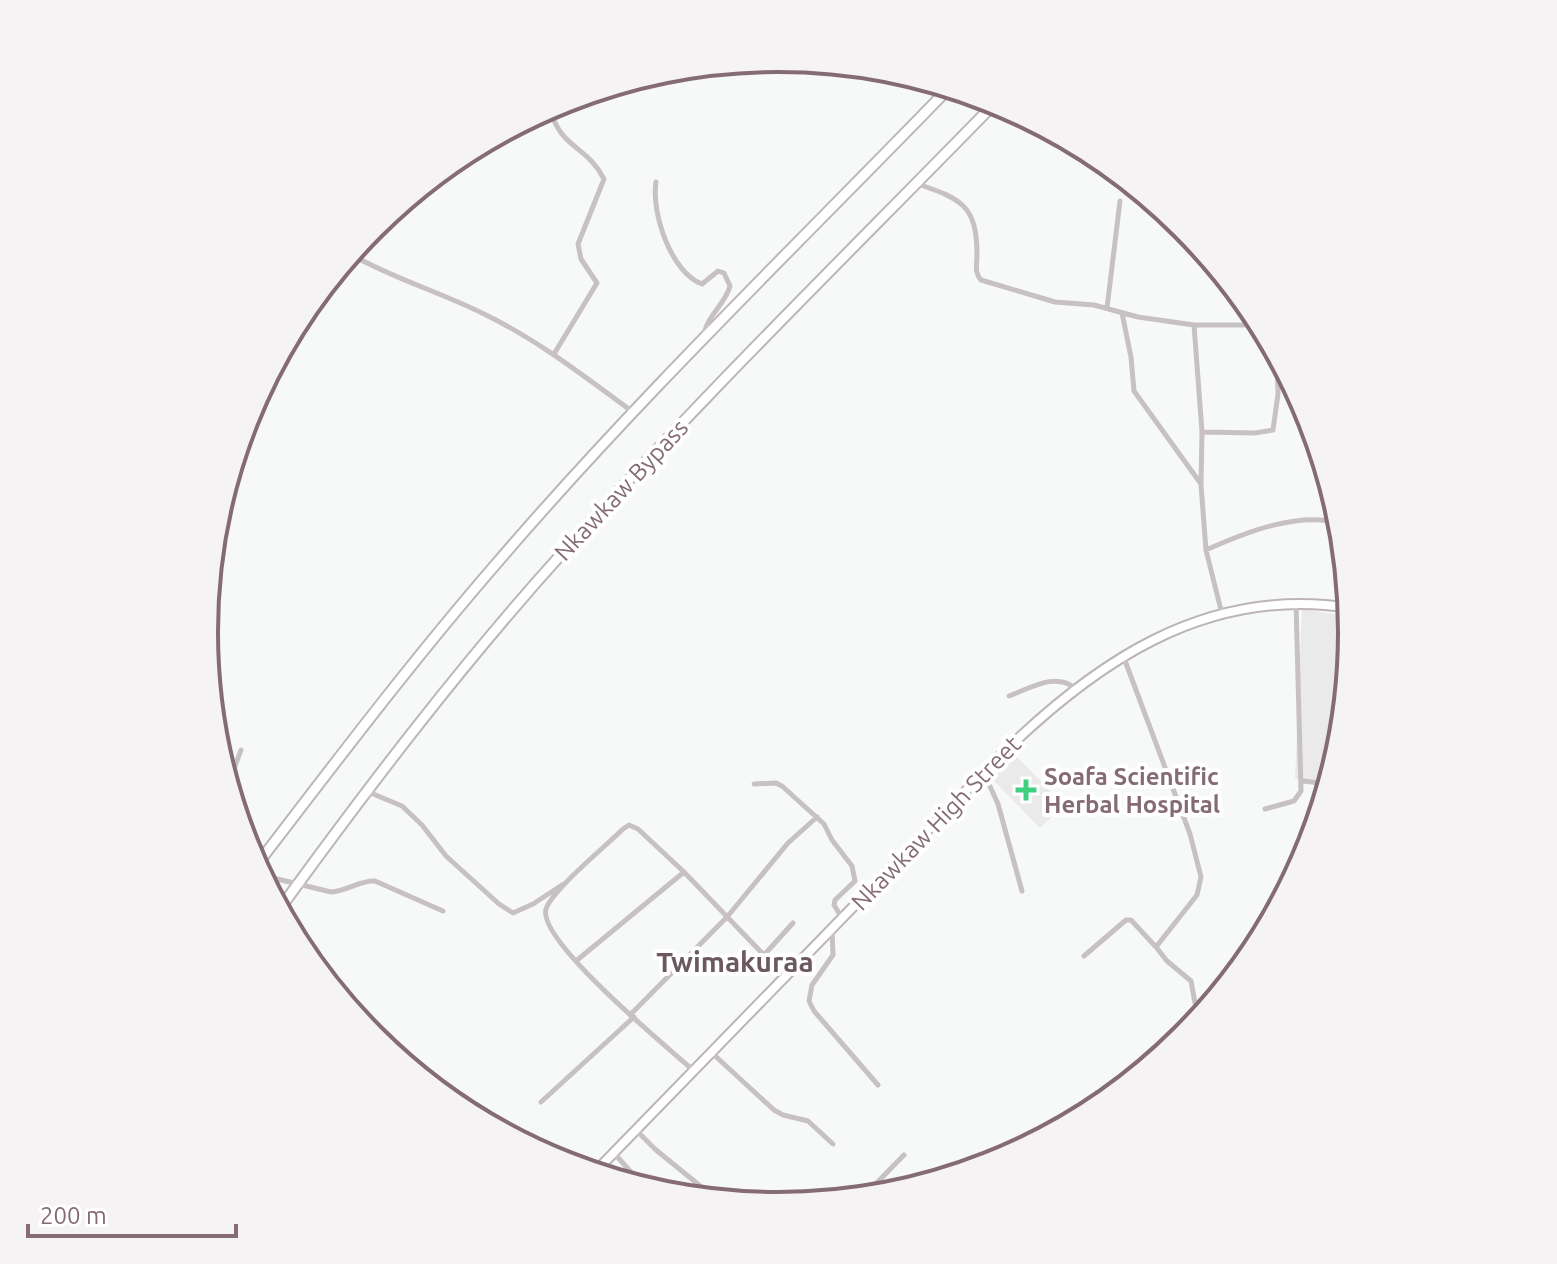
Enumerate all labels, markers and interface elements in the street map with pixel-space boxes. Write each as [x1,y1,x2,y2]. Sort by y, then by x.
street label: Nkawkaw Bypass [549,414,693,566]
street label: Nkawkaw High Street [846,730,1026,916]
place label: Soafa Scientific Herbal Hospital [1044,763,1220,818]
marker: Soafa Scientific Herbal Hospital [1015,779,1037,801]
district label: Twimakuraa [656,946,814,977]
scale bar [28,1188,236,1238]
text: 200 m [40,1202,107,1229]

